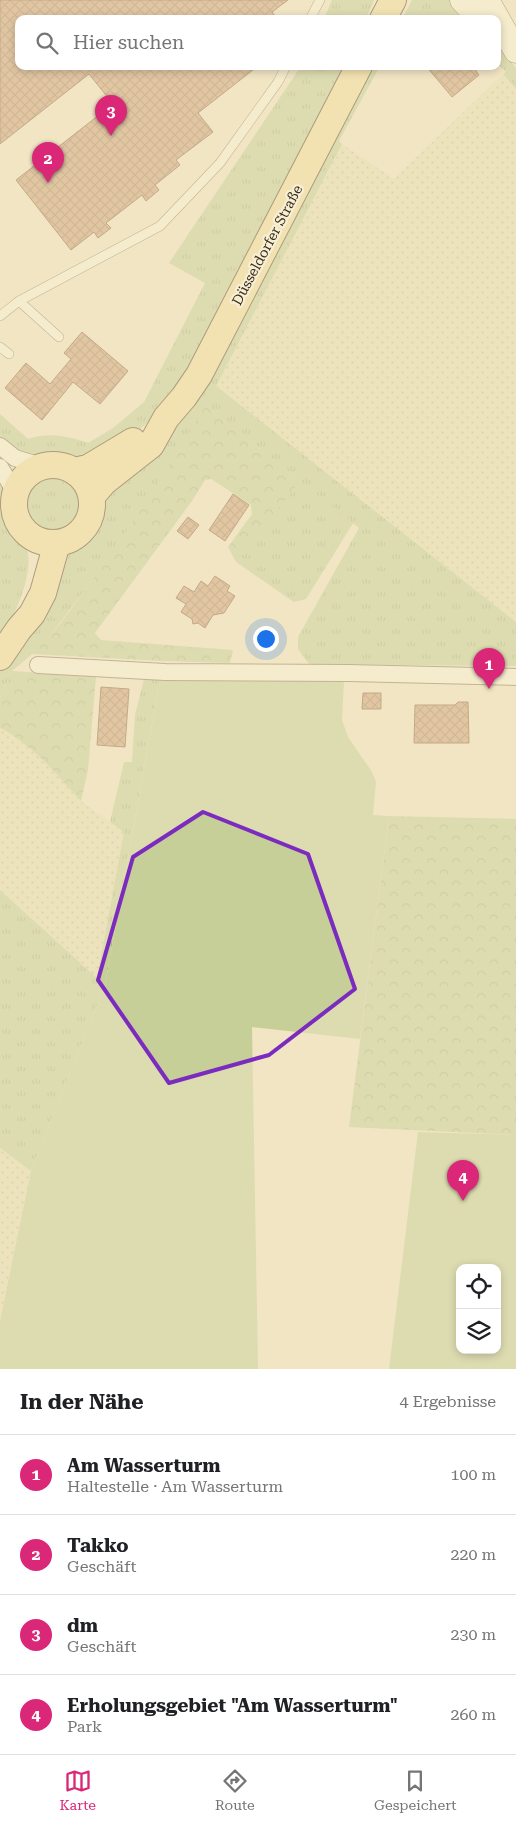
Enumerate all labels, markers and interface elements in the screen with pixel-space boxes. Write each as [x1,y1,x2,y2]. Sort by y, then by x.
search box [15,15,501,70]
icon: search [33,29,61,57]
text: Hier suchen [73,31,184,54]
pin: 3 [95,95,127,136]
pin: 2 [32,142,64,183]
street label: Düsseldorfer Straße [229,182,306,308]
your location [253,626,279,652]
pin: 1 [473,648,505,689]
pin: 4 [447,1160,479,1201]
map controls [456,1264,501,1354]
button: locate [456,1264,501,1309]
button: layers [456,1309,501,1354]
text: In der Nähe [20,1390,143,1414]
text: 4 Ergebnisse [399,1392,496,1411]
text: Am Wasserturm [67,1454,221,1477]
text: 1 [32,1465,40,1484]
text: 100 m [450,1465,496,1484]
text: Haltestelle · Am Wasserturm [67,1477,283,1496]
text: Takko [67,1534,129,1557]
text: 2 [32,1545,40,1564]
text: 220 m [450,1545,496,1564]
text: Geschäft [67,1557,137,1576]
text: dm [67,1614,98,1637]
text: 3 [32,1625,40,1644]
text: 230 m [450,1625,496,1644]
text: Geschäft [67,1637,137,1656]
text: Erholungsgebiet "Am Wasserturm" [67,1694,398,1717]
text: 4 [32,1705,40,1724]
text: 260 m [450,1705,496,1724]
text: Park [67,1717,102,1736]
tab: Karte [60,1767,96,1813]
tab: Route [215,1767,255,1813]
tab: Gespeichert [374,1767,456,1813]

